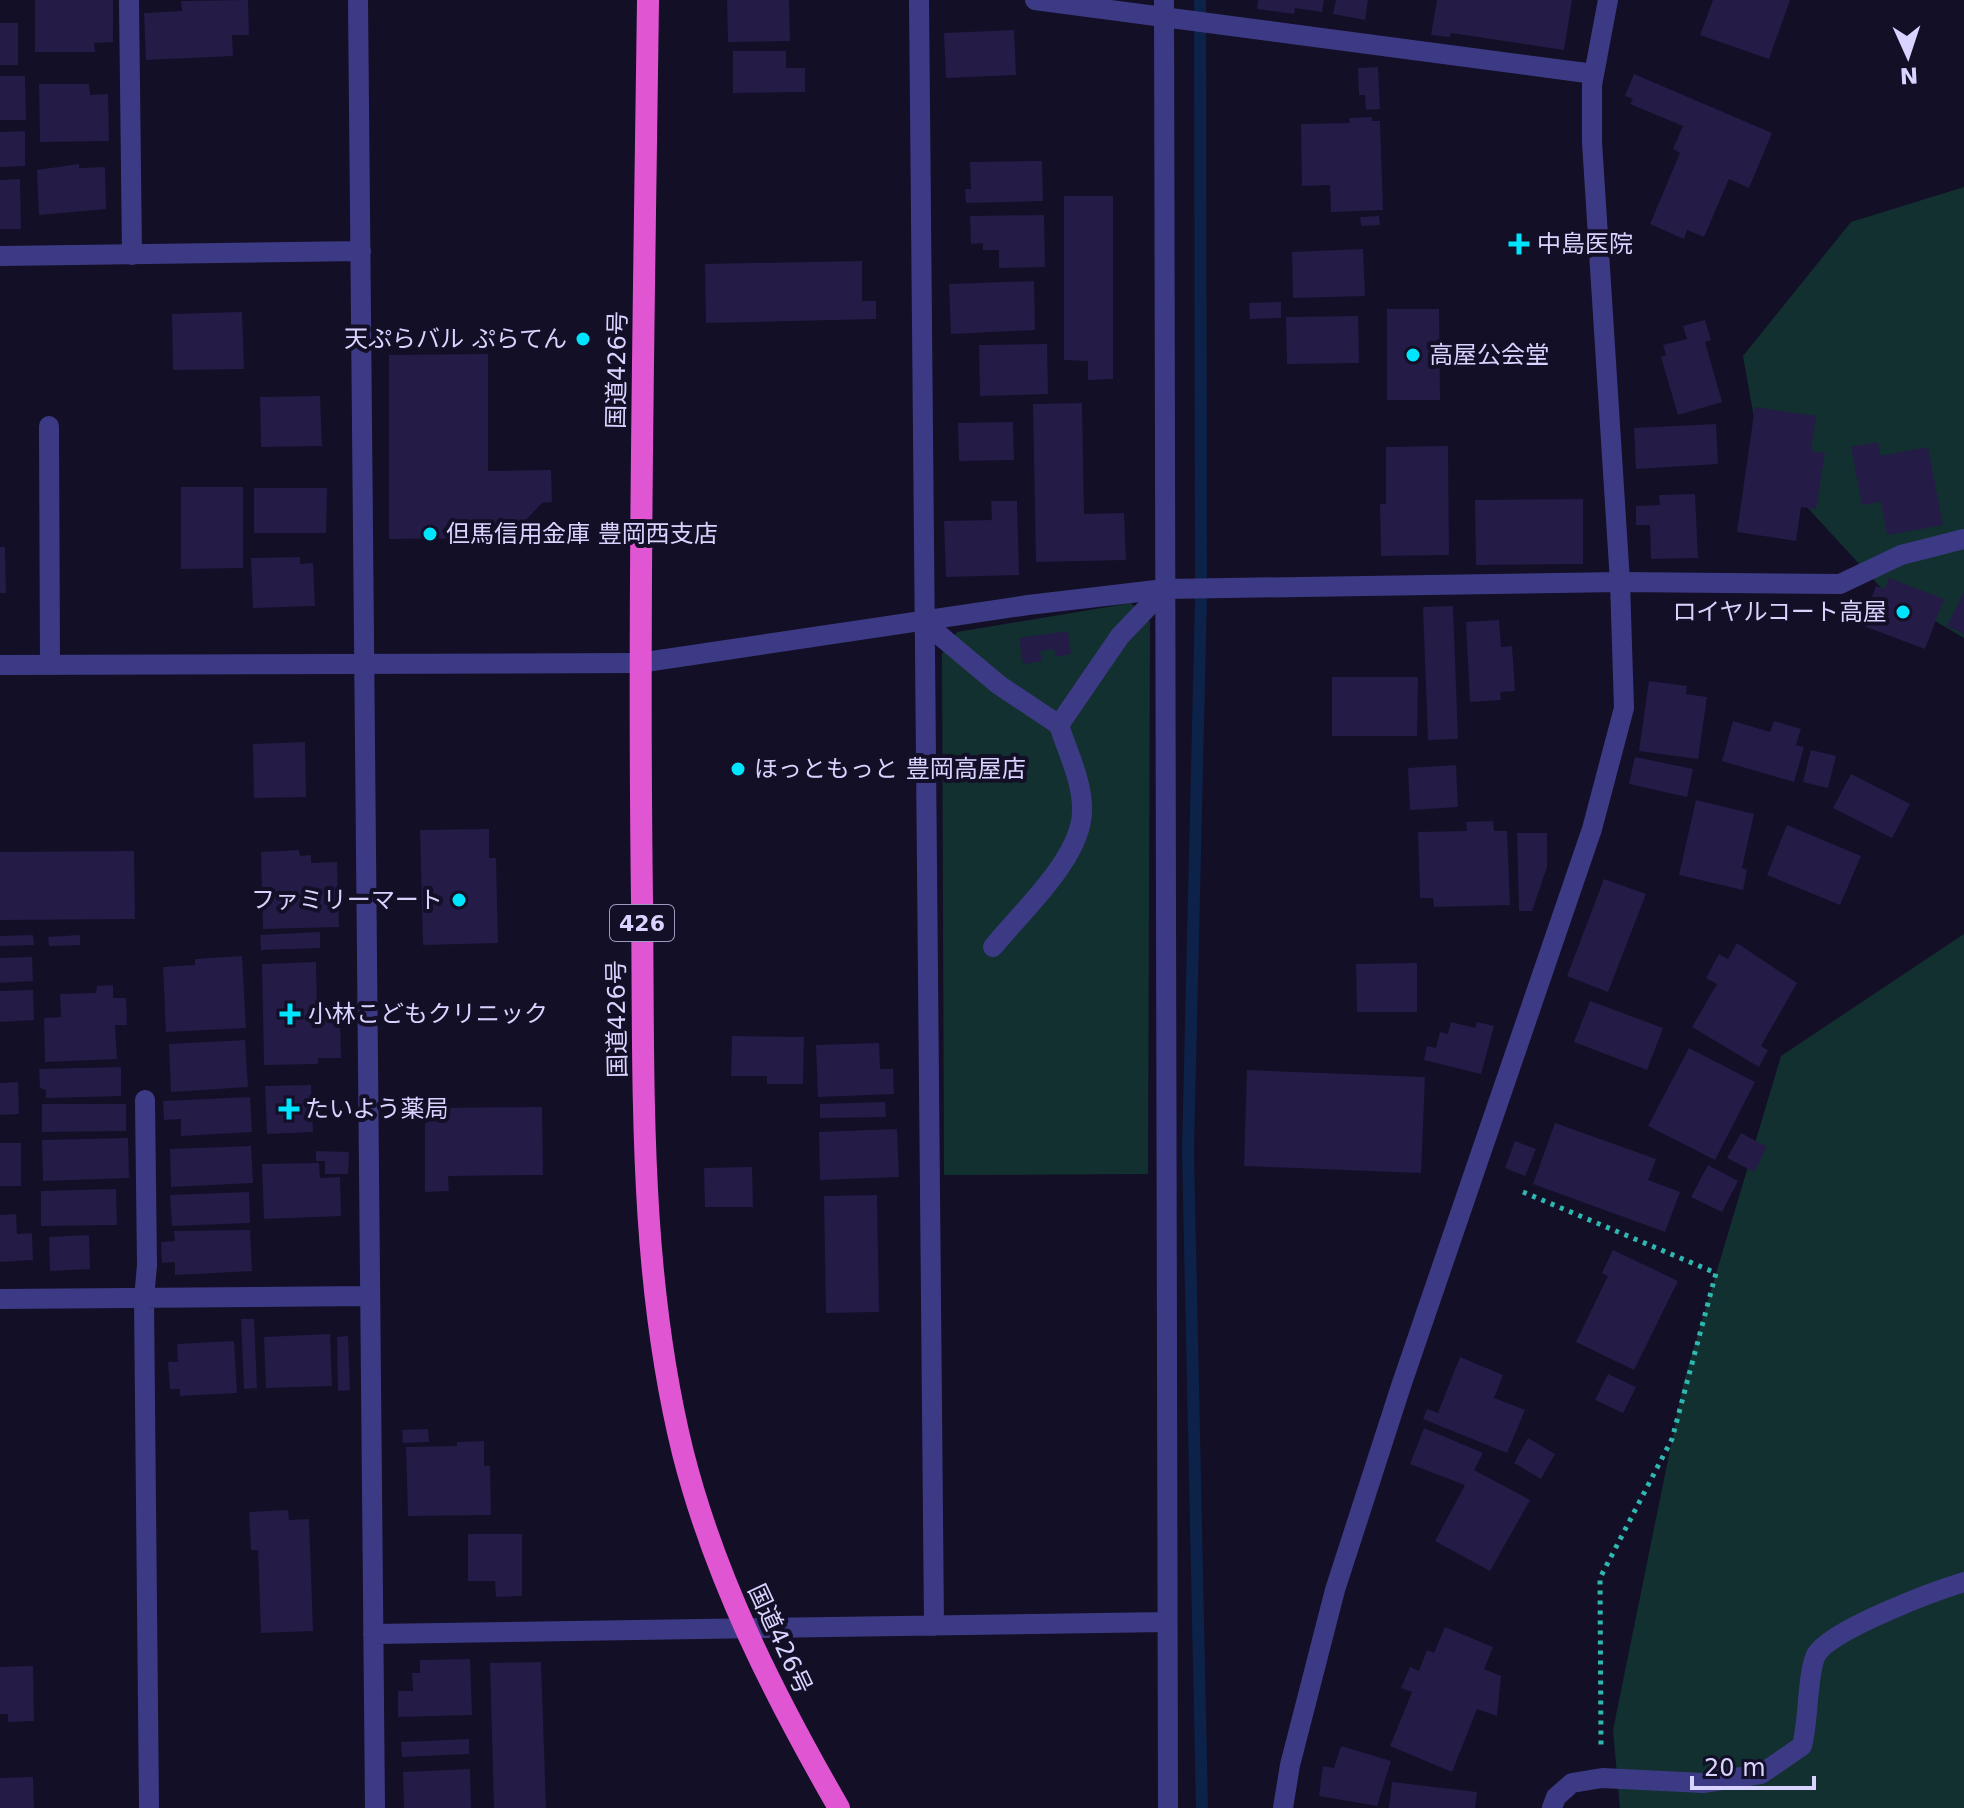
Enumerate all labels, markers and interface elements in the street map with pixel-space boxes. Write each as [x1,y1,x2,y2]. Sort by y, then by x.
north arrow [1868,16,1948,96]
text: N [1899,63,1919,88]
place label: 中島医院 [1537,230,1633,258]
marker: 中島医院 [1508,233,1530,255]
street label: 国道426号 [602,311,632,429]
place label: 天ぷらバル ぷらてん [344,325,567,353]
marker: 天ぷらバル ぷらてん [574,330,592,348]
place label: 高屋公会堂 [1429,341,1549,369]
marker: 高屋公会堂 [1404,346,1422,364]
place label: 但馬信用金庫 豊岡西支店 [446,520,718,548]
marker: 但馬信用金庫 豊岡西支店 [421,525,439,543]
place label: ロイヤルコート高屋 [1672,598,1887,626]
marker: ロイヤルコート高屋 [1894,603,1912,621]
place label: ほっともっと 豊岡高屋店 [754,755,1026,783]
marker: ほっともっと 豊岡高屋店 [729,760,747,778]
place label: ファミリーマート [251,886,443,914]
marker: ファミリーマート [450,891,468,909]
road number: 426 [610,905,674,941]
street label: 国道426号 [602,960,632,1078]
place label: 小林こどもクリニック [308,1000,548,1028]
marker: 小林こどもクリニック [279,1003,301,1025]
place label: たいよう薬局 [305,1095,449,1123]
marker: たいよう薬局 [280,1100,298,1118]
street label: 国道426号 [742,1580,818,1698]
scale bar [1692,1740,1814,1790]
text: 20 m [1704,1754,1766,1782]

